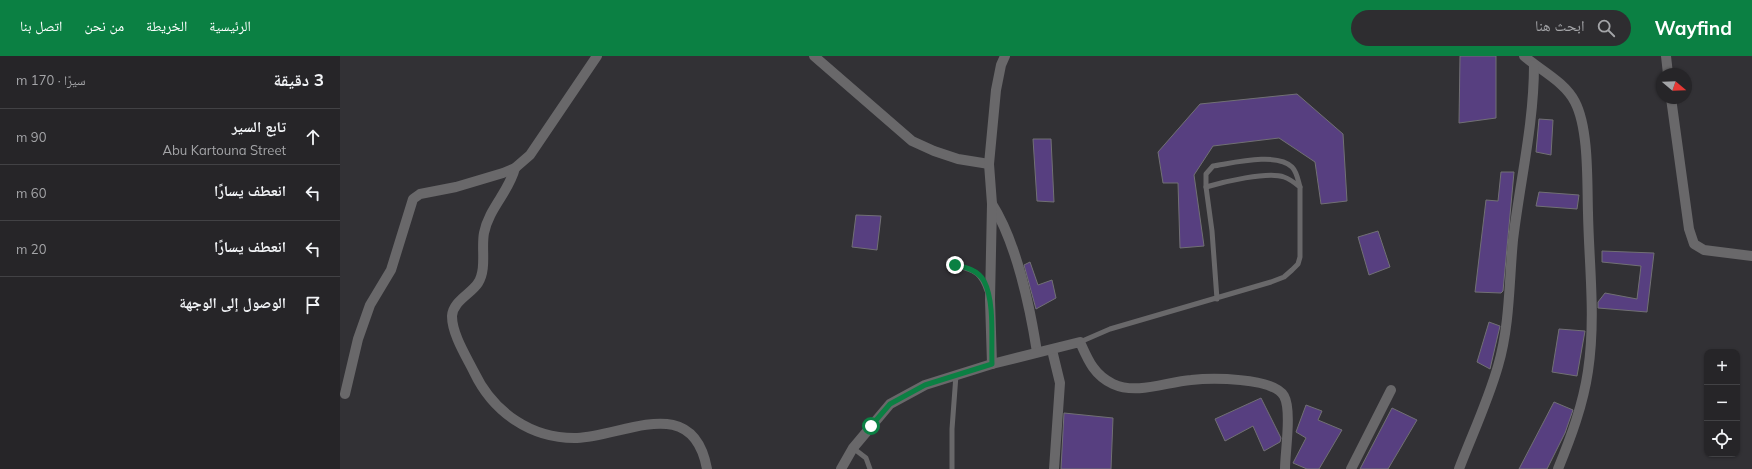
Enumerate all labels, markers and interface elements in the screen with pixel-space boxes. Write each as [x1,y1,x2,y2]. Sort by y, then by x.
search box [1351,10,1631,46]
text: ابحث هنا [1535,16,1585,35]
text: Wayfind [1655,16,1732,40]
text: اتصل بنا [20,17,62,35]
text: من نحن [84,17,124,35]
text: الخريطة [146,17,187,35]
text: الرئيسية [209,17,251,35]
icon: search [1595,17,1617,39]
north arrow [1656,68,1692,104]
text: 3 دقيقة [273,69,324,90]
text: سيرًا · 170 m [16,72,86,88]
text: تابع السير [232,117,286,136]
icon: ahead [302,126,324,148]
text: 90 m [16,129,46,145]
text: Abu Kartouna Street [162,142,286,158]
text: انعطف يسارًا [214,181,286,200]
icon: left [302,182,324,204]
text: 60 m [16,185,46,201]
text: انعطف يسارًا [214,237,286,256]
icon: left [302,238,324,260]
text: 20 m [16,241,46,257]
route end [946,256,964,274]
text: الوصول إلى الوجهة [179,293,286,312]
icon: arrive [302,294,324,316]
map controls [1704,349,1740,457]
button: + [1704,349,1740,385]
button: − [1704,385,1740,421]
route start [862,417,880,435]
button: locate [1704,421,1740,457]

